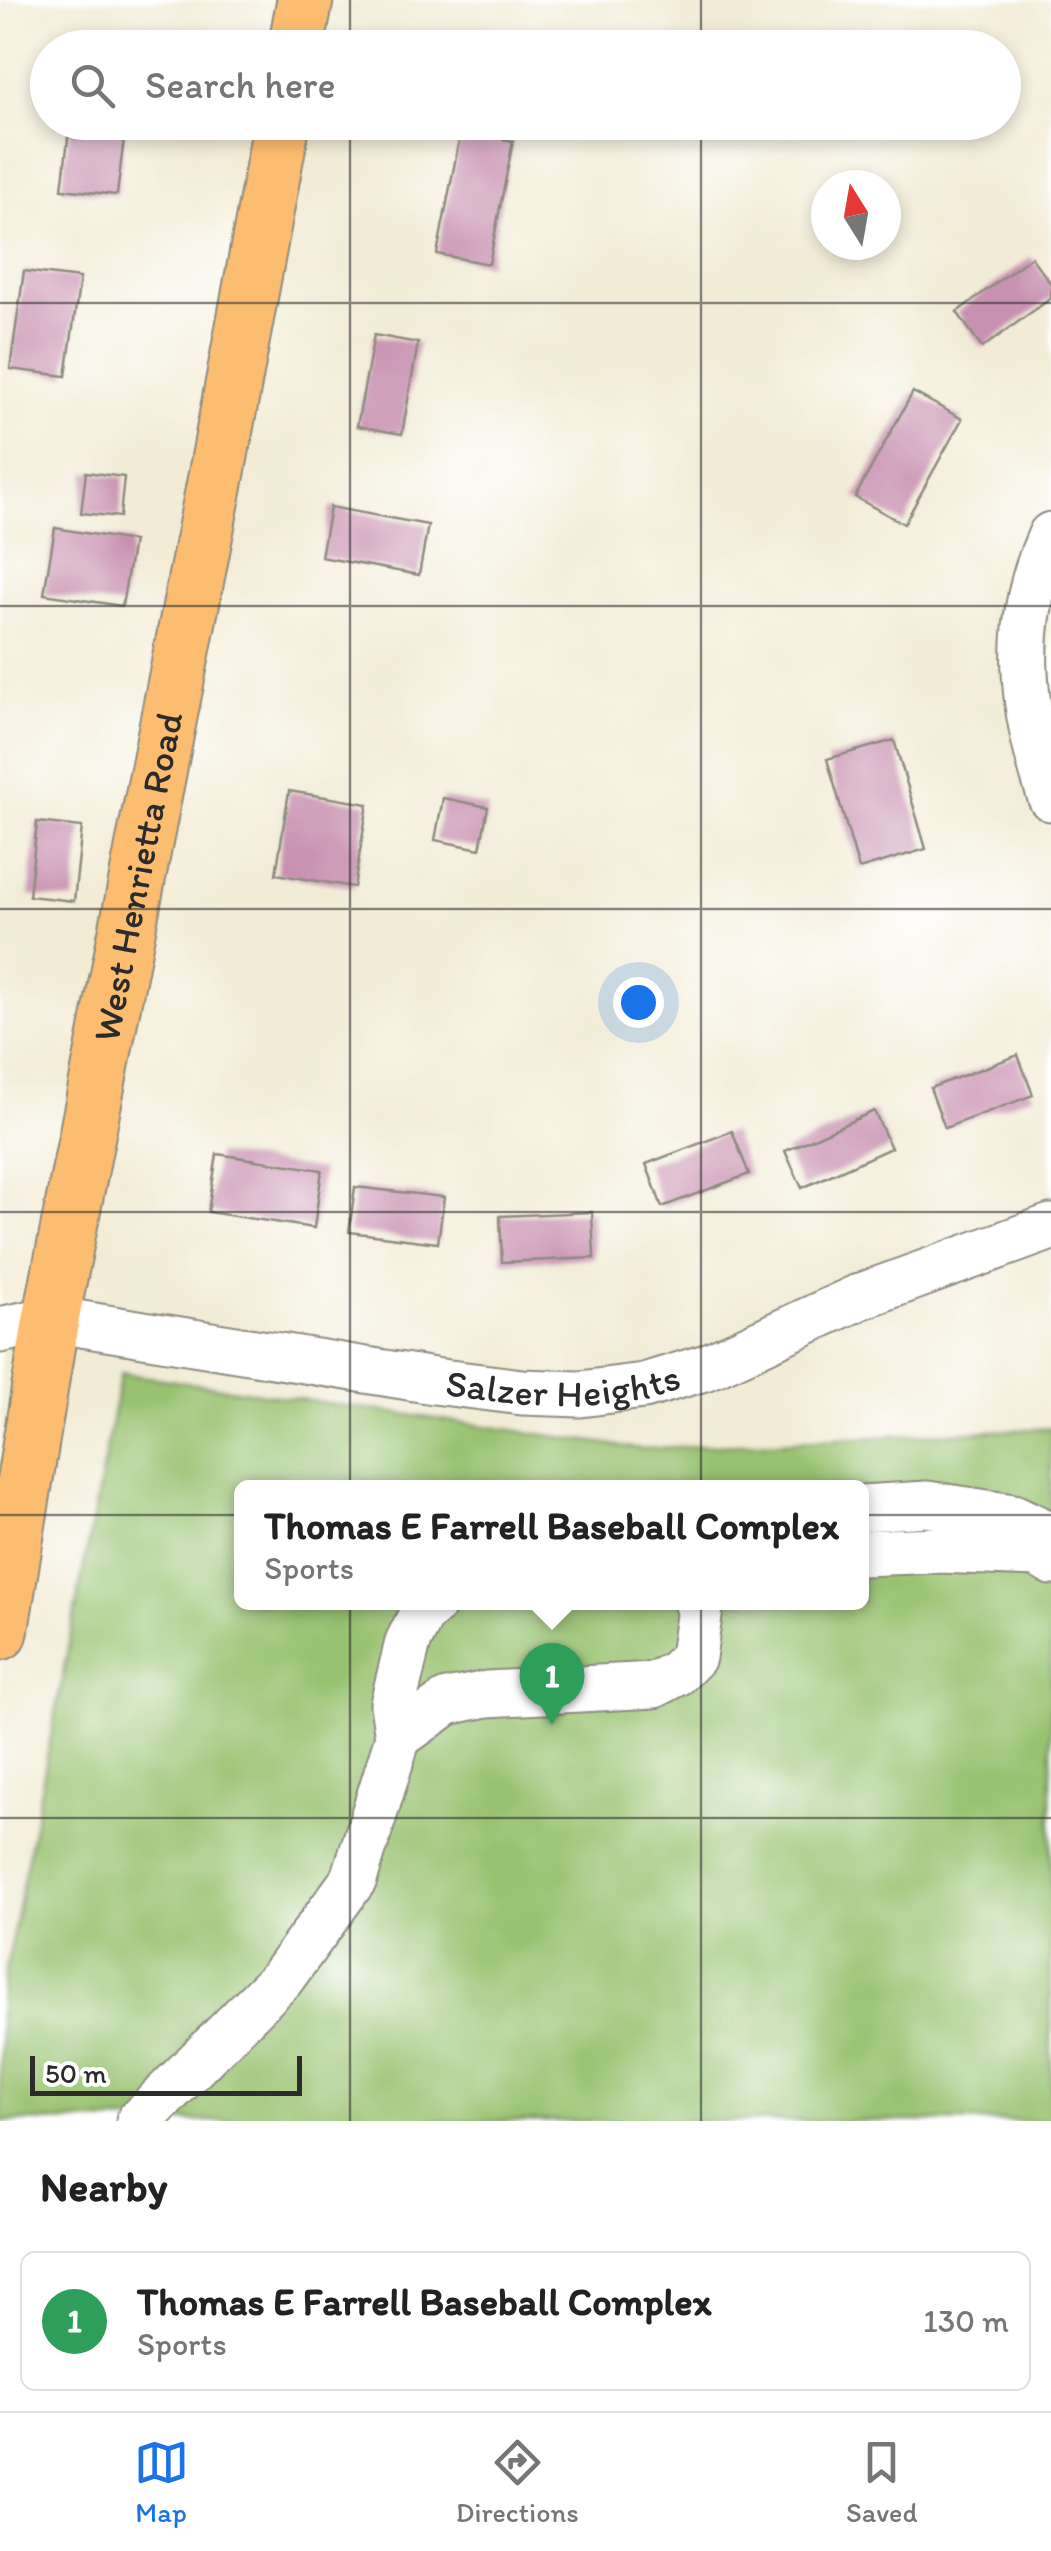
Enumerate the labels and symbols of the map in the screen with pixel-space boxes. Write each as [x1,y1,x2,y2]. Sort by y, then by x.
north arrow [811,170,901,260]
street label: West Henrietta Road [83,708,193,1045]
your location [613,977,664,1028]
street label: Salzer Heights [443,1353,685,1417]
pin: 1 [520,1642,584,1725]
scale bar [30,2051,302,2096]

